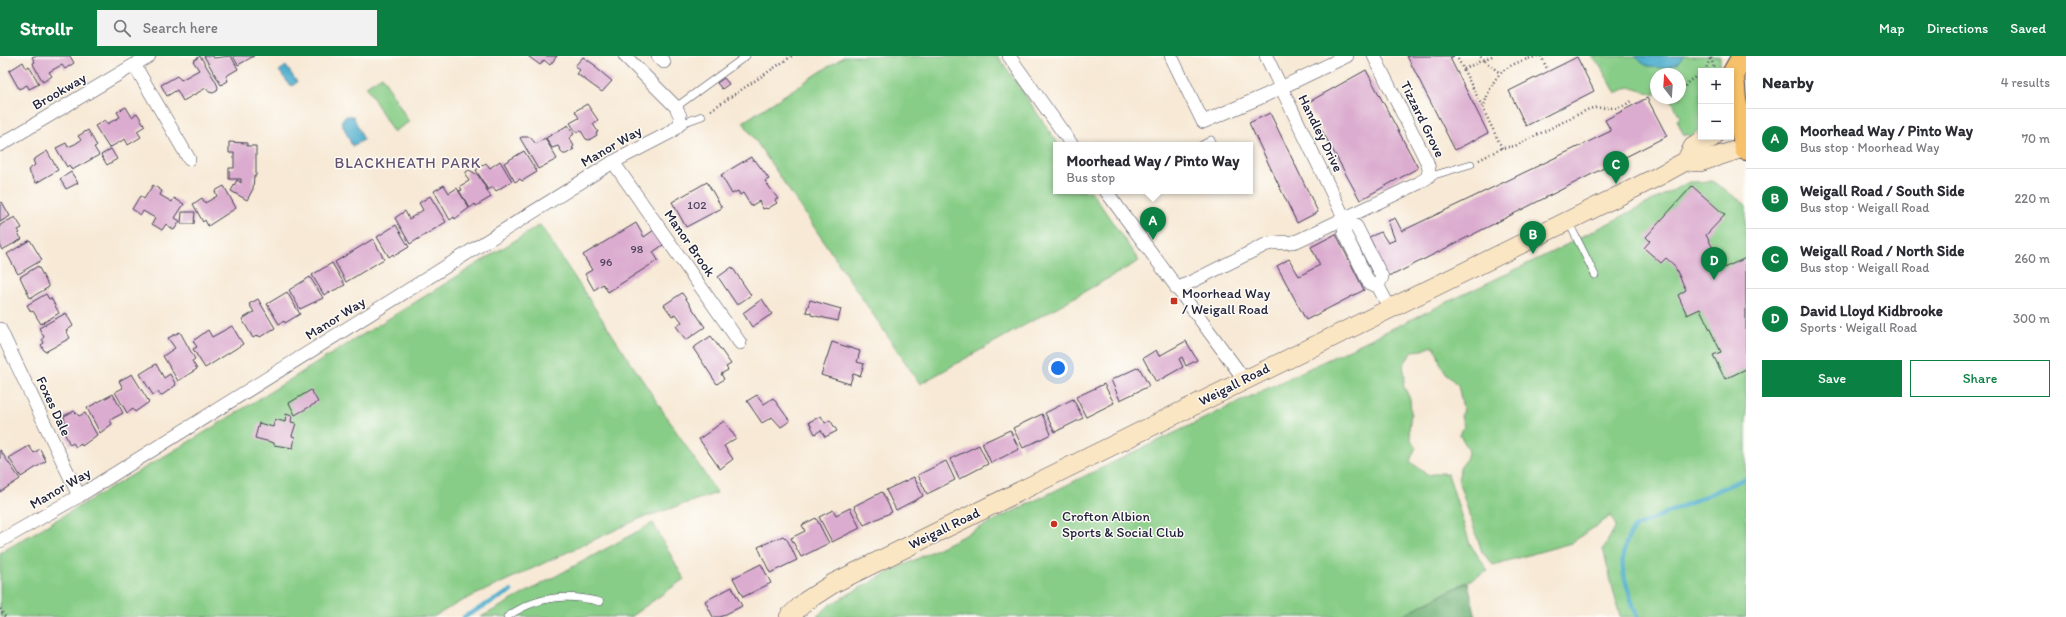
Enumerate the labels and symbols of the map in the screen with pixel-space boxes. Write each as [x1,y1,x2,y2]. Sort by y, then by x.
north arrow [1650,68,1686,104]
street label: Brookway [29,69,90,114]
street label: Tizzard Grove [1397,78,1448,160]
street label: Handley Drive [1295,92,1347,175]
street label: Manor Way [578,122,645,171]
pin: C [1603,151,1629,184]
district label: BLACKHEATH PARK [335,154,481,172]
house number: 102 [687,198,707,212]
street label: Manor Brook [660,207,719,281]
pin: A [1140,207,1166,240]
pin: B [1520,221,1546,254]
house number: 98 [631,242,644,256]
pin: D [1701,247,1727,280]
house number: 96 [600,255,612,269]
place label: Moorhead Way / Weigall Road [1182,285,1271,318]
street label: Manor Way [302,293,369,344]
marker: Moorhead Way / Weigall Road [1169,296,1179,306]
your location [1048,358,1068,378]
street label: Weigall Road [1196,359,1273,410]
street label: Foxes Dale [32,374,75,439]
street label: Manor Way [27,464,94,513]
street label: Weigall Road [906,504,983,553]
place label: Crofton Albion Sports & Social Club [1062,508,1184,541]
marker: Crofton Albion Sports & Social Club [1049,519,1059,529]

